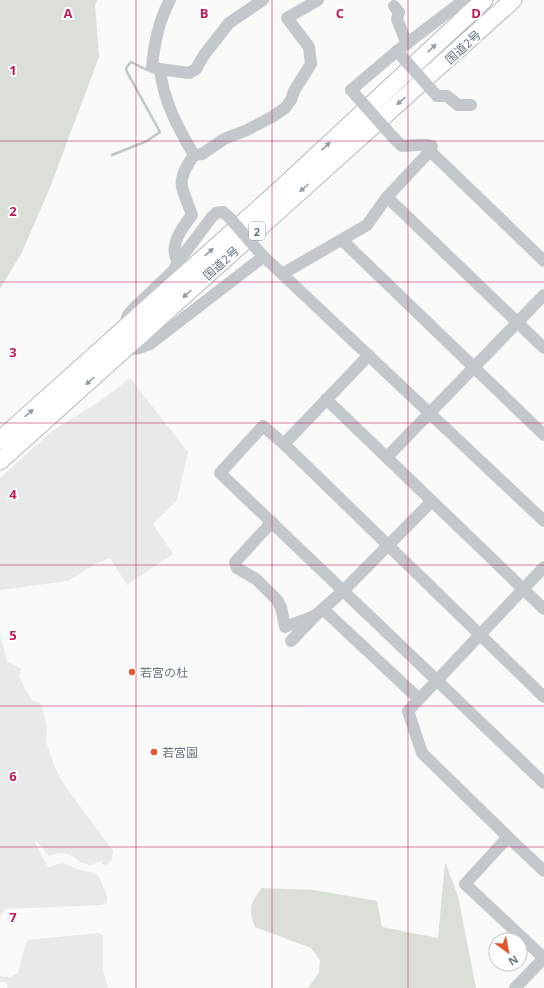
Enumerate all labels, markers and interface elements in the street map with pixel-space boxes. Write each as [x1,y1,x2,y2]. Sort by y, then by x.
text: A [64,4,73,22]
text: B [200,4,209,22]
text: C [336,4,344,22]
text: D [471,4,481,22]
street label: 国道2号 [441,26,485,68]
one-way arrow [427,43,437,53]
text: 1 [9,61,17,79]
one-way arrow [396,97,407,106]
one-way arrow [321,141,331,151]
one-way arrow [300,183,309,192]
text: 2 [9,202,17,220]
road number: 2 [249,222,265,240]
street label: 国道2号 [199,242,243,284]
one-way arrow [204,247,214,257]
one-way arrow [182,289,192,298]
text: 3 [9,343,17,361]
one-way arrow [85,376,96,385]
one-way arrow [24,409,34,418]
text: 4 [9,485,17,503]
text: 5 [9,626,17,644]
place label: 若宮の杜 [140,664,188,681]
marker: 若宮の杜 [127,667,137,677]
place label: 若宮園 [162,744,198,761]
marker: 若宮園 [149,747,159,757]
text: 6 [9,767,17,785]
text: 7 [9,908,17,926]
north arrow [488,932,528,972]
text: N [506,952,521,970]

